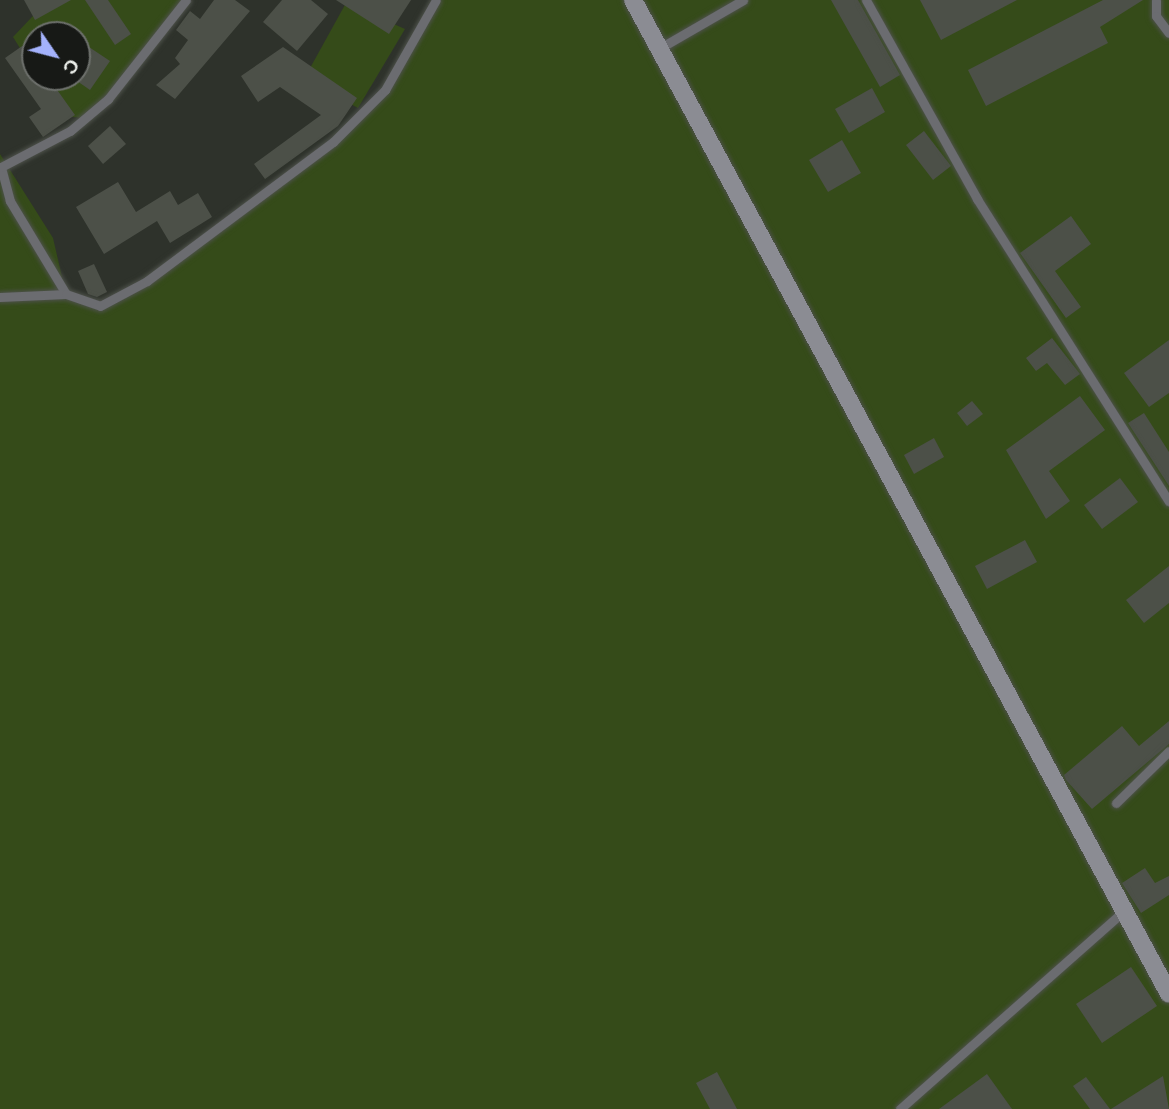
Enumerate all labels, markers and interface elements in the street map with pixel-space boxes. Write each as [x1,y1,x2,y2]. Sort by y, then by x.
north arrow [21,21,91,91]
text: С [59,55,85,79]

